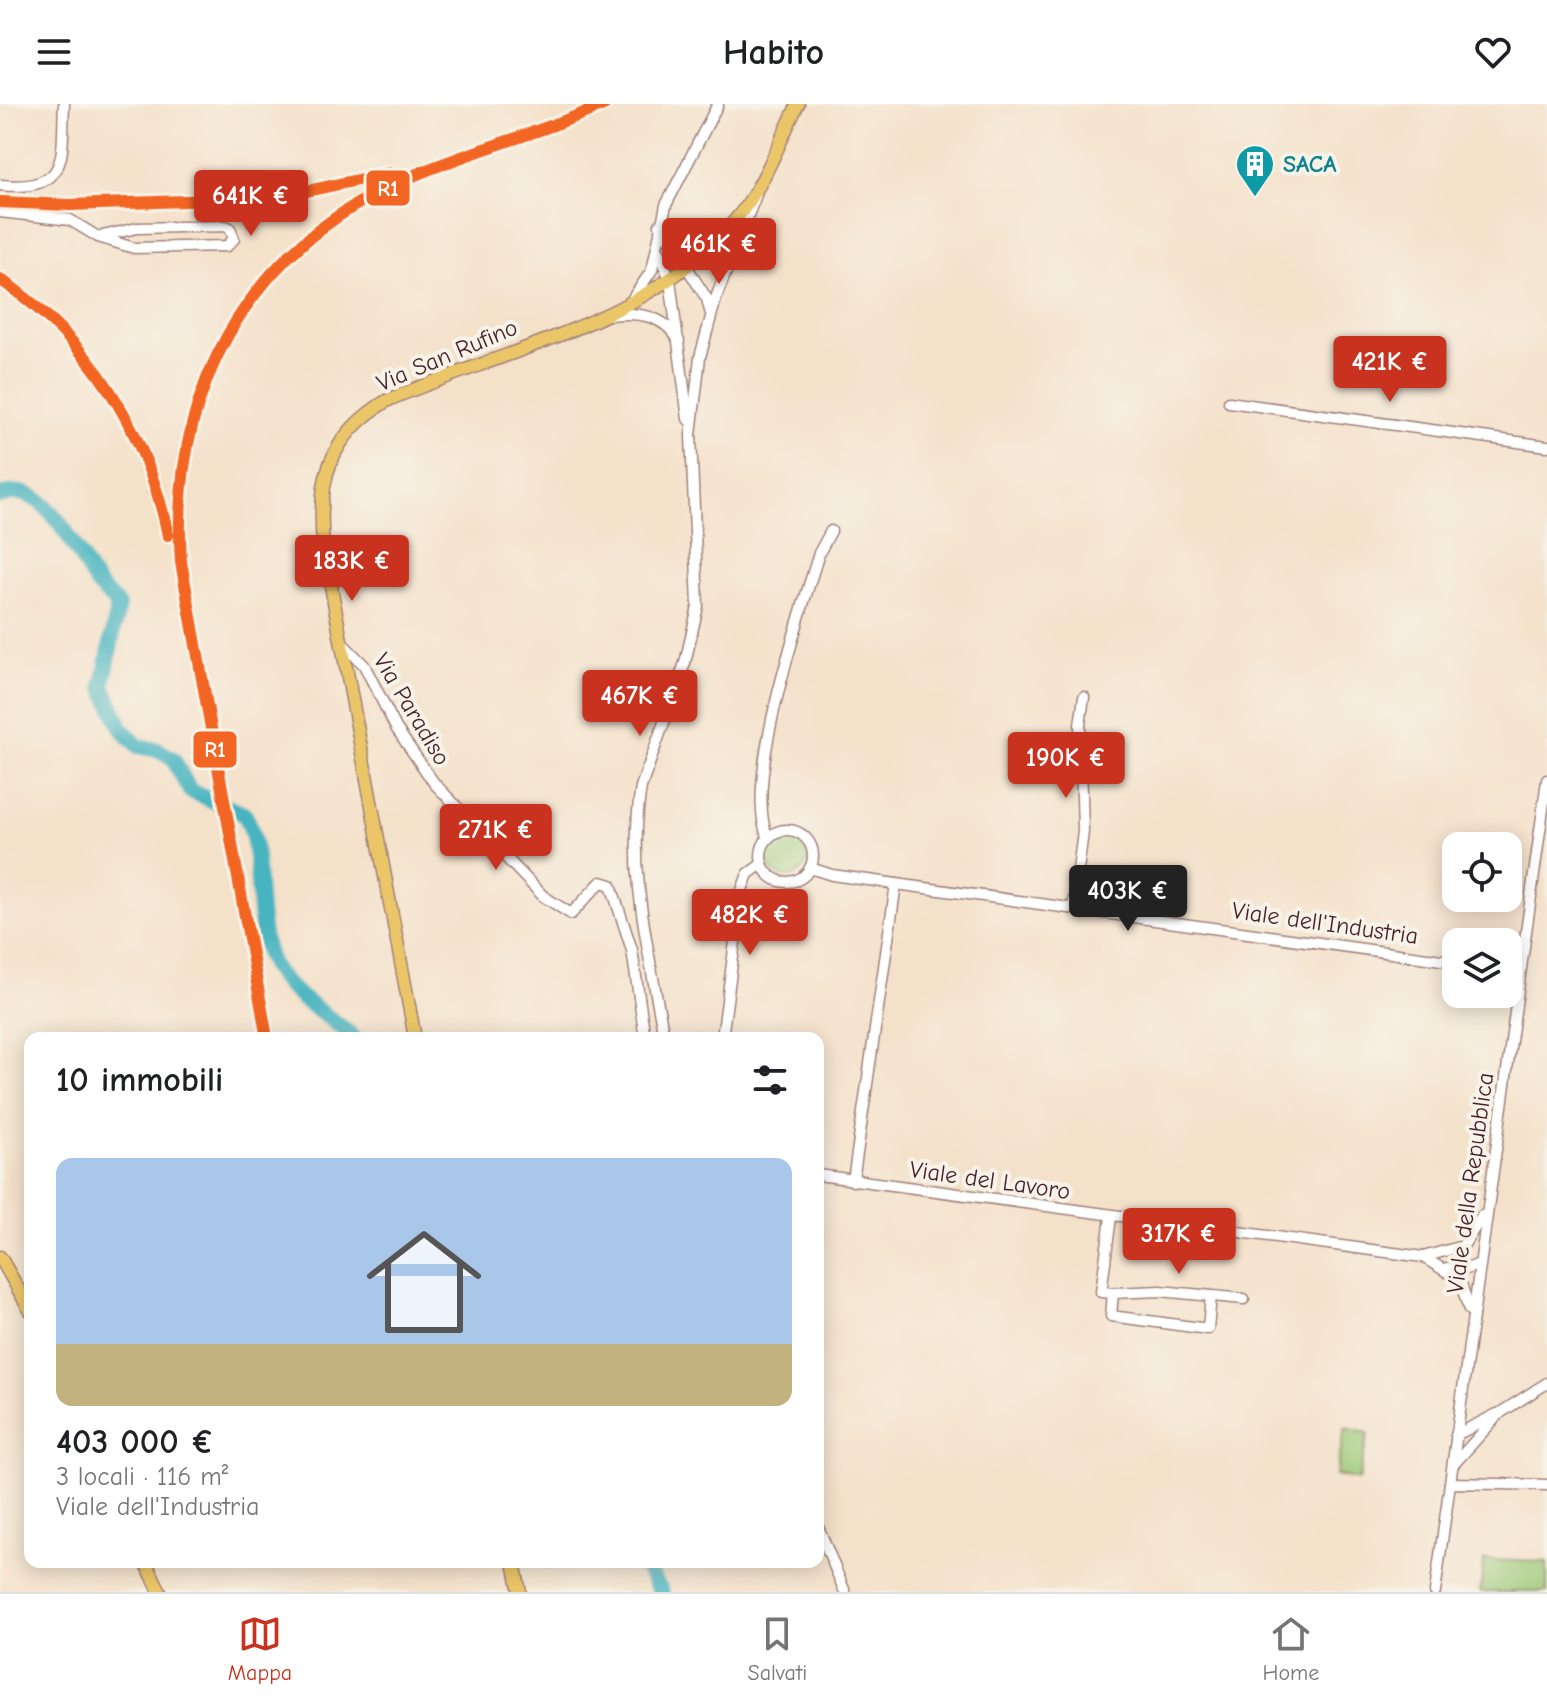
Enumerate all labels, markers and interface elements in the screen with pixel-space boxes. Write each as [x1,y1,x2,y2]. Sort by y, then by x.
icon: menu [32,30,76,74]
icon: heart [1471,30,1515,74]
text: Habito [723,32,824,73]
building icon: SACA [1234,143,1276,198]
place label: SACA [1283,150,1337,178]
line badge: R1 [365,169,411,207]
pin: 641K € [186,170,316,238]
text: R1 [377,176,399,202]
text: 641K € [212,181,290,211]
pin: 461K € [654,218,784,286]
text: 461K € [680,229,758,259]
street label: Via San Rufino [372,313,522,397]
pin: 421K € [1325,336,1455,404]
text: 421K € [1351,347,1429,377]
pin: 183K € [287,535,417,603]
text: 183K € [313,546,391,576]
street label: Via Paradiso [368,648,456,770]
pin: 467K € [575,670,705,738]
text: 467K € [600,681,680,711]
line badge: R1 [192,730,238,769]
pin: 190K € [1001,732,1131,800]
text: R1 [204,737,226,763]
text: 190K € [1026,743,1106,773]
pin: 271K € [431,804,561,872]
text: 271K € [458,815,534,845]
map controls [1442,832,1522,1008]
button: locate [1442,832,1522,912]
pin: 403K € [1063,865,1193,933]
text: 403K € [1087,876,1169,906]
pin: 482K € [685,889,815,957]
street label: Viale dell'Industria [1230,896,1420,950]
text: 482K € [710,900,790,930]
button: layers [1442,928,1522,1008]
icon: filters [748,1058,792,1102]
text: 10 immobili [56,1060,223,1100]
street label: Viale della Repubblica [1441,1071,1499,1295]
street label: Viale del Lavoro [908,1155,1072,1205]
pin: 317K € [1114,1208,1244,1276]
icon: home [352,1210,496,1354]
text: 317K € [1141,1219,1217,1249]
text: 403 000 € [56,1422,214,1462]
text: 3 locali · 116 m² [56,1462,228,1492]
text: Viale dell'Industria [56,1492,259,1522]
tab: Mappa [228,1612,292,1686]
tab: Salvati [748,1612,807,1686]
tab: Home [1263,1612,1319,1686]

